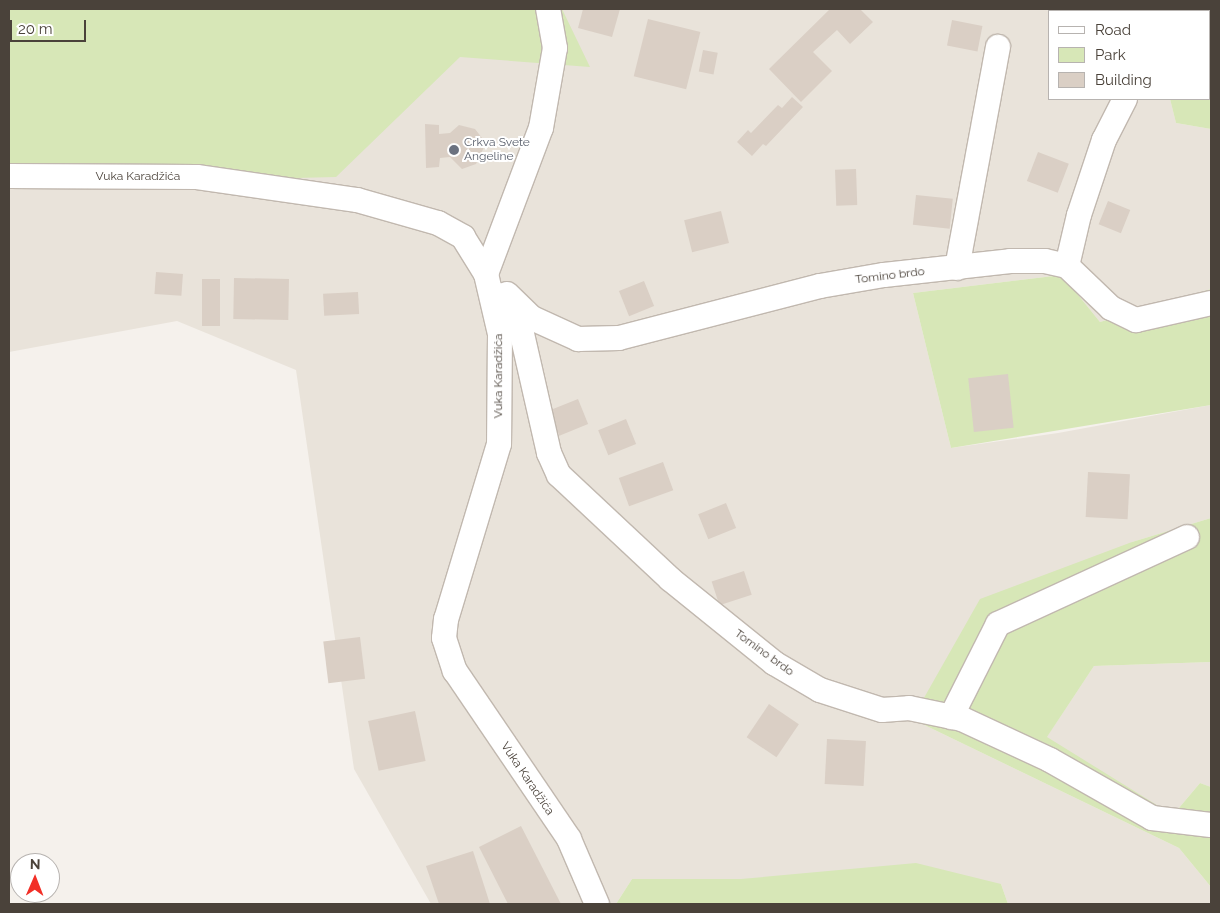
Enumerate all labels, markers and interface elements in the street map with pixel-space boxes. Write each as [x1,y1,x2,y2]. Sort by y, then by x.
scale bar [12,10,89,42]
legend [1048,10,1210,100]
text: 20 m [18,20,53,38]
text: Road [1095,21,1131,39]
text: Park [1095,46,1126,64]
text: Building [1095,71,1152,89]
place label: Crkva Svete Angeline [464,136,530,164]
marker: Crkva Svete Angeline [448,144,460,156]
street label: Vuka Karadžića [96,170,180,184]
street label: Tomino brdo [854,265,926,287]
street label: Vuka Karadžića [492,334,506,418]
street label: Tomino brdo [731,627,797,679]
street label: Vuka Karadžića [497,740,557,818]
north arrow [10,853,60,903]
text: N [30,856,41,872]

